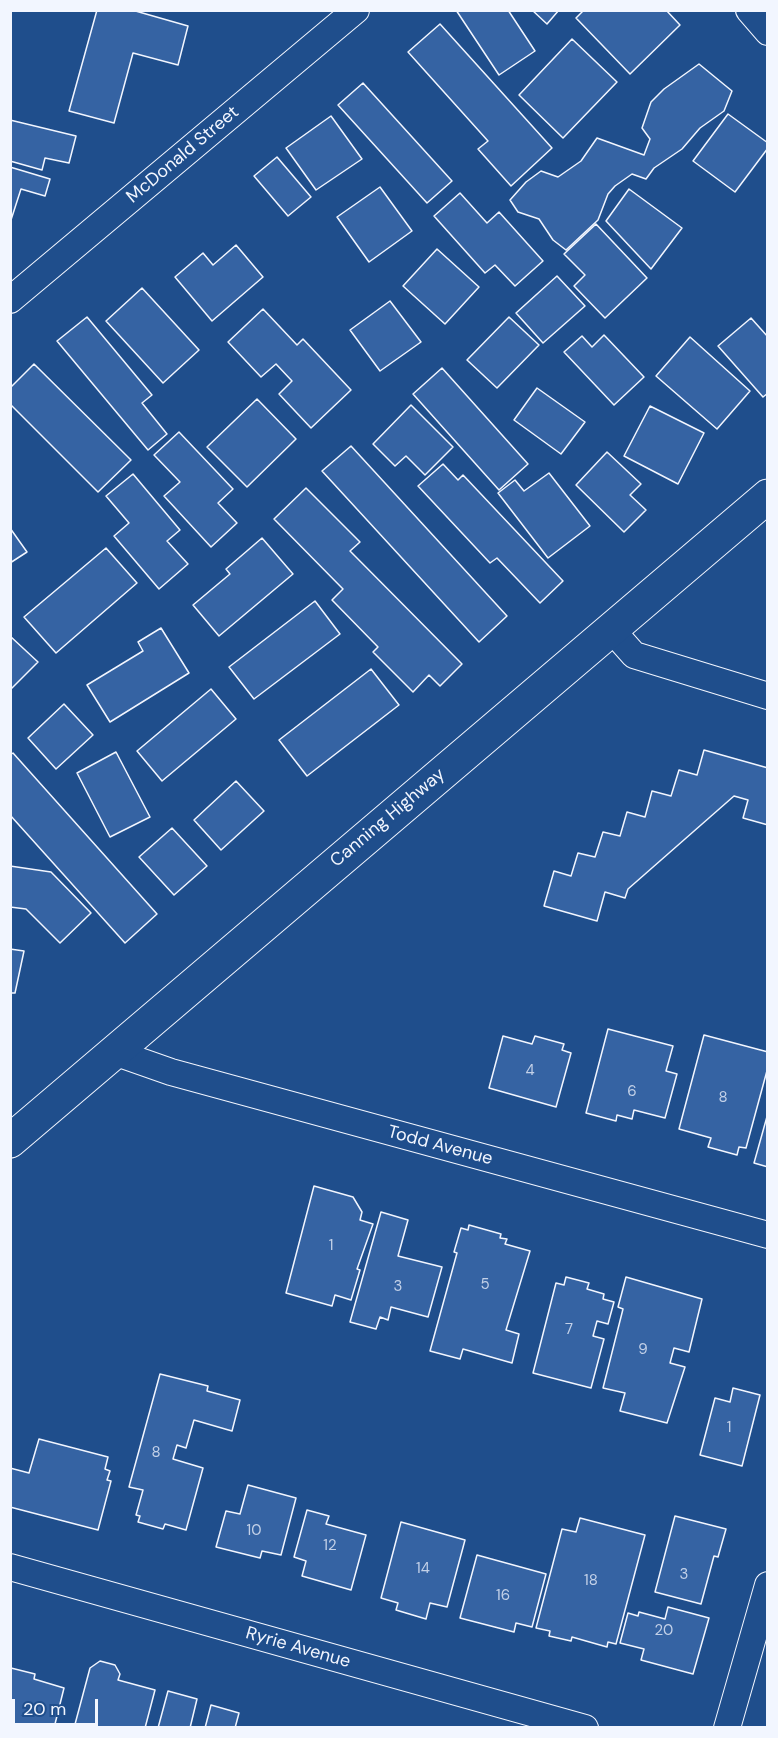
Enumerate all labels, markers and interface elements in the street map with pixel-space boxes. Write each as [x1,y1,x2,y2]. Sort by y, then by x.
street label: McDonald Street [123,102,243,208]
street label: Canning Highway [326,764,450,872]
house number: 4 [525,1062,535,1080]
house number: 6 [627,1083,637,1101]
house number: 8 [718,1089,728,1107]
street label: Todd Avenue [385,1122,495,1170]
house number: 1 [329,1237,333,1255]
house number: 5 [480,1276,490,1294]
house number: 3 [394,1278,402,1296]
house number: 7 [565,1321,573,1339]
house number: 9 [638,1341,648,1359]
house number: 1 [727,1419,731,1437]
house number: 8 [151,1444,161,1462]
house number: 10 [247,1522,261,1540]
house number: 12 [323,1537,337,1555]
house number: 14 [416,1560,430,1578]
house number: 3 [680,1566,688,1584]
house number: 18 [584,1572,598,1590]
house number: 16 [496,1587,510,1605]
house number: 20 [655,1622,673,1640]
street label: Ryrie Avenue [243,1623,353,1673]
scale bar [15,1687,100,1725]
text: 20 m [23,1697,66,1721]

